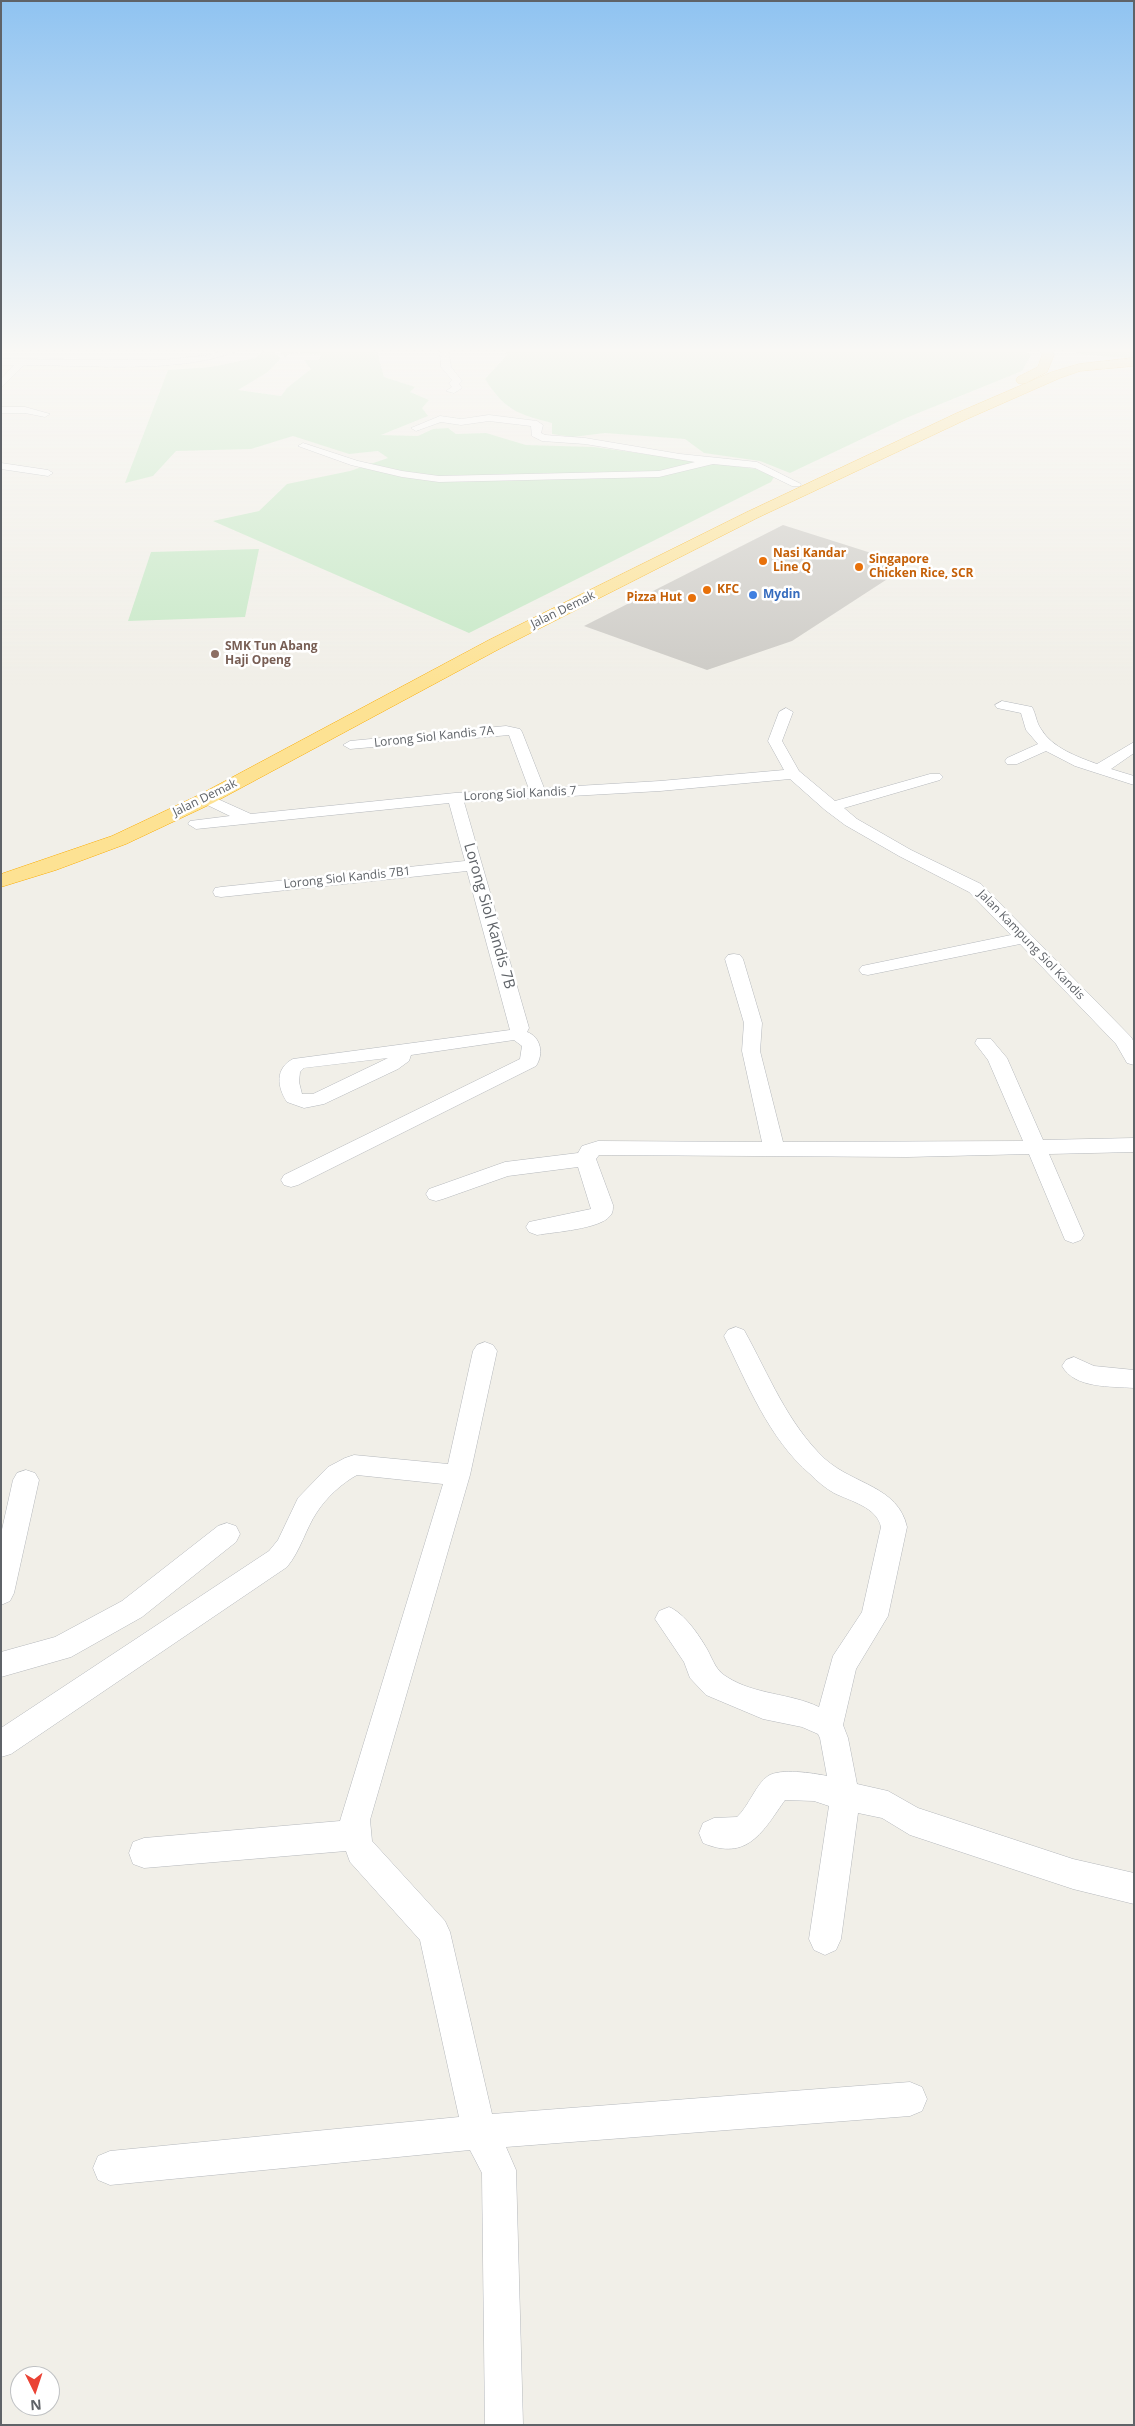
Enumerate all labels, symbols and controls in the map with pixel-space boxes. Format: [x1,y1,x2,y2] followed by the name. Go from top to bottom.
[773,547,846,575] place label: Nasi Kandar Line Q
[869,553,973,581] place label: Singapore Chicken Rice, SCR
[757,555,769,567] marker: Nasi Kandar Line Q
[853,561,865,573] marker: Singapore Chicken Rice, SCR
[717,583,739,597] place label: KFC
[701,584,713,596] marker: KFC
[529,588,597,632] street label: Jalan Demak
[763,588,800,602] place label: Mydin
[747,589,759,601] marker: Mydin
[626,591,682,605] place label: Pizza Hut
[686,592,698,604] marker: Pizza Hut
[225,640,318,668] place label: SMK Tun Abang Haji Openg
[209,648,221,660] marker: SMK Tun Abang Haji Openg
[373,724,495,750] street label: Lorong Siol Kandis 7A
[171,776,239,820] street label: Jalan Demak
[463,784,577,804] street label: Lorong Siol Kandis 7
[460,841,518,991] street label: Lorong Siol Kandis 7B
[283,864,411,892] street label: Lorong Siol Kandis 7B1
[975,887,1087,1003] street label: Jalan Kampung Siol Kandis
[10,2366,60,2416] north arrow
[30,2396,42,2415] text: N

